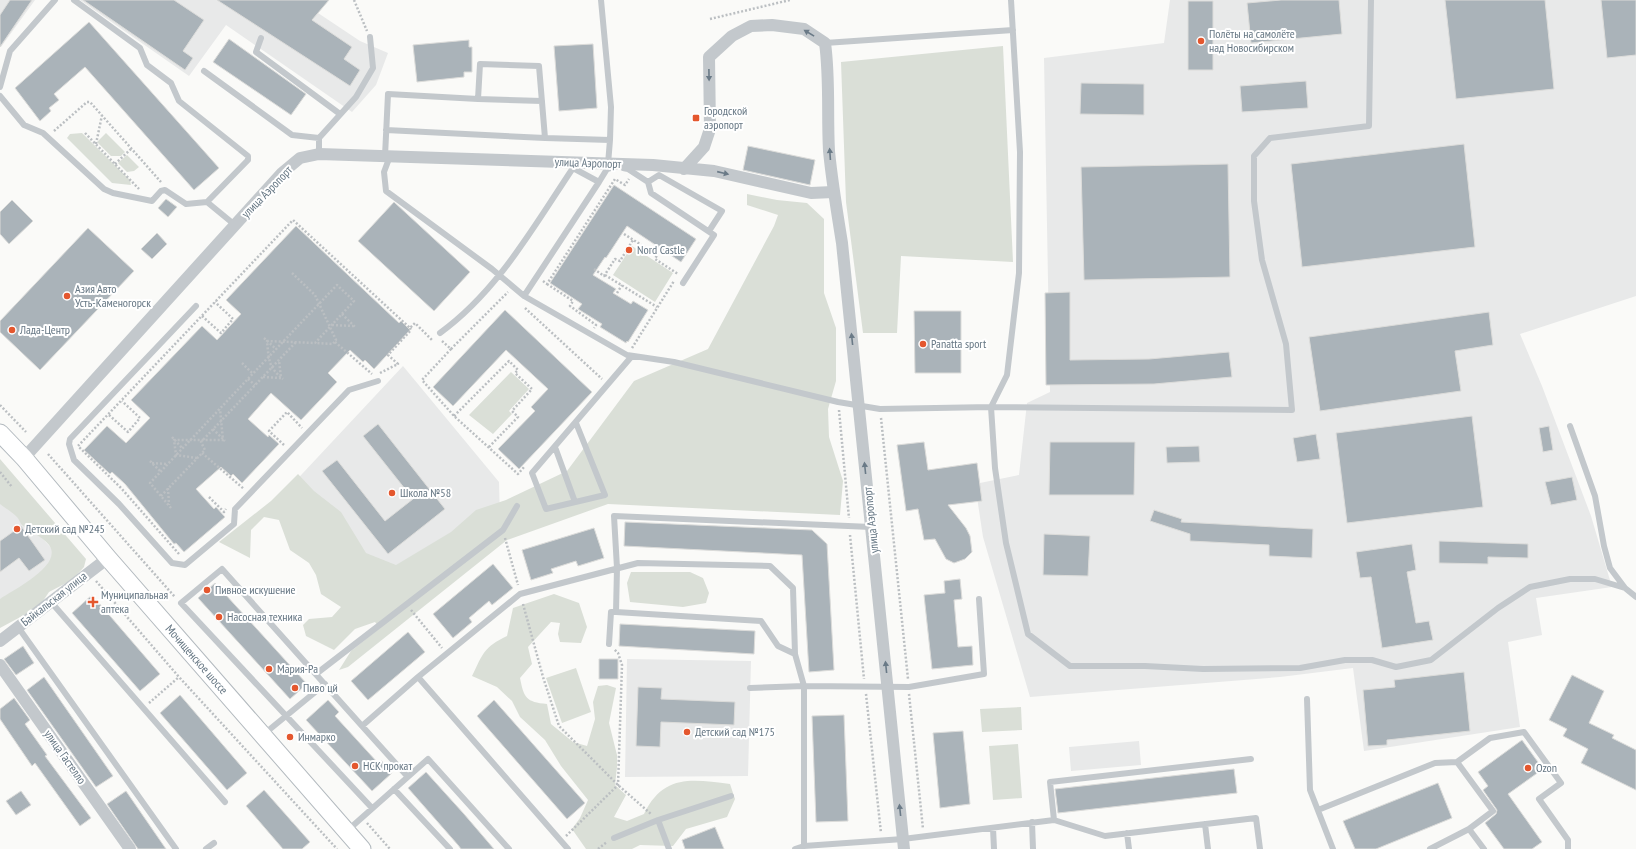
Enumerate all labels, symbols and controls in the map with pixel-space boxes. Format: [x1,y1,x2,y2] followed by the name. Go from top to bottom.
[1209,26,1295,55] place label: Полёты на самолёте над Новосибирском
[803,29,815,36] one-way arrow
[1196,36,1206,46] marker: Полёты на самолёте над Новосибирском
[706,69,712,82] one-way arrow
[704,103,747,132] place label: Городской аэропорт
[691,113,701,123] marker: Городской аэропорт
[826,148,833,160] one-way arrow
[554,154,622,171] street label: улица Аэропорт
[238,162,295,221] street label: улица Аэропорт
[717,170,729,176] one-way arrow
[637,242,685,257] place label: Nord Castle
[624,245,634,255] marker: Nord Castle
[75,281,151,310] place label: Азия Авто Усть-Каменогорск
[62,291,72,301] marker: Азия Авто Усть-Каменогорск
[19,322,70,337] place label: Лада-Центр
[7,325,17,335] marker: Лада-Центр
[849,333,855,345] one-way arrow
[931,336,987,351] place label: Panatta sport
[918,339,928,349] marker: Panatta sport
[862,462,869,474] one-way arrow
[400,485,451,500] place label: Школа №58
[860,486,881,554] street label: улица Аэропорт
[387,488,397,498] marker: Школа №58
[25,521,105,536] place label: Детский сад №245
[12,524,22,534] marker: Детский сад №245
[18,568,90,629] street label: Байкальская улица
[215,582,296,597] place label: Пивное искушение
[202,585,212,595] marker: Пивное искушение
[101,587,169,616] place label: Муниципальная аптека
[88,597,98,607] marker: Муниципальная аптека
[227,609,302,624] place label: Насосная техника
[214,612,224,622] marker: Насосная техника
[163,621,231,697] street label: Мочищенское шоссе
[277,661,318,676] place label: Мария-Ра
[882,661,889,673] one-way arrow
[264,664,274,674] marker: Мария-Ра
[303,680,338,695] place label: Пиво цй
[290,683,300,693] marker: Пиво цй
[695,724,775,739] place label: Детский сад №175
[41,727,90,787] street label: улица Гастелло
[682,727,692,737] marker: Детский сад №175
[298,729,336,744] place label: Инмарко
[285,732,295,742] marker: Инмарко
[363,758,412,773] place label: НСК прокат
[1536,760,1557,775] place label: Ozon
[350,761,360,771] marker: НСК прокат
[1523,763,1533,773] marker: Ozon
[897,804,903,816] one-way arrow

